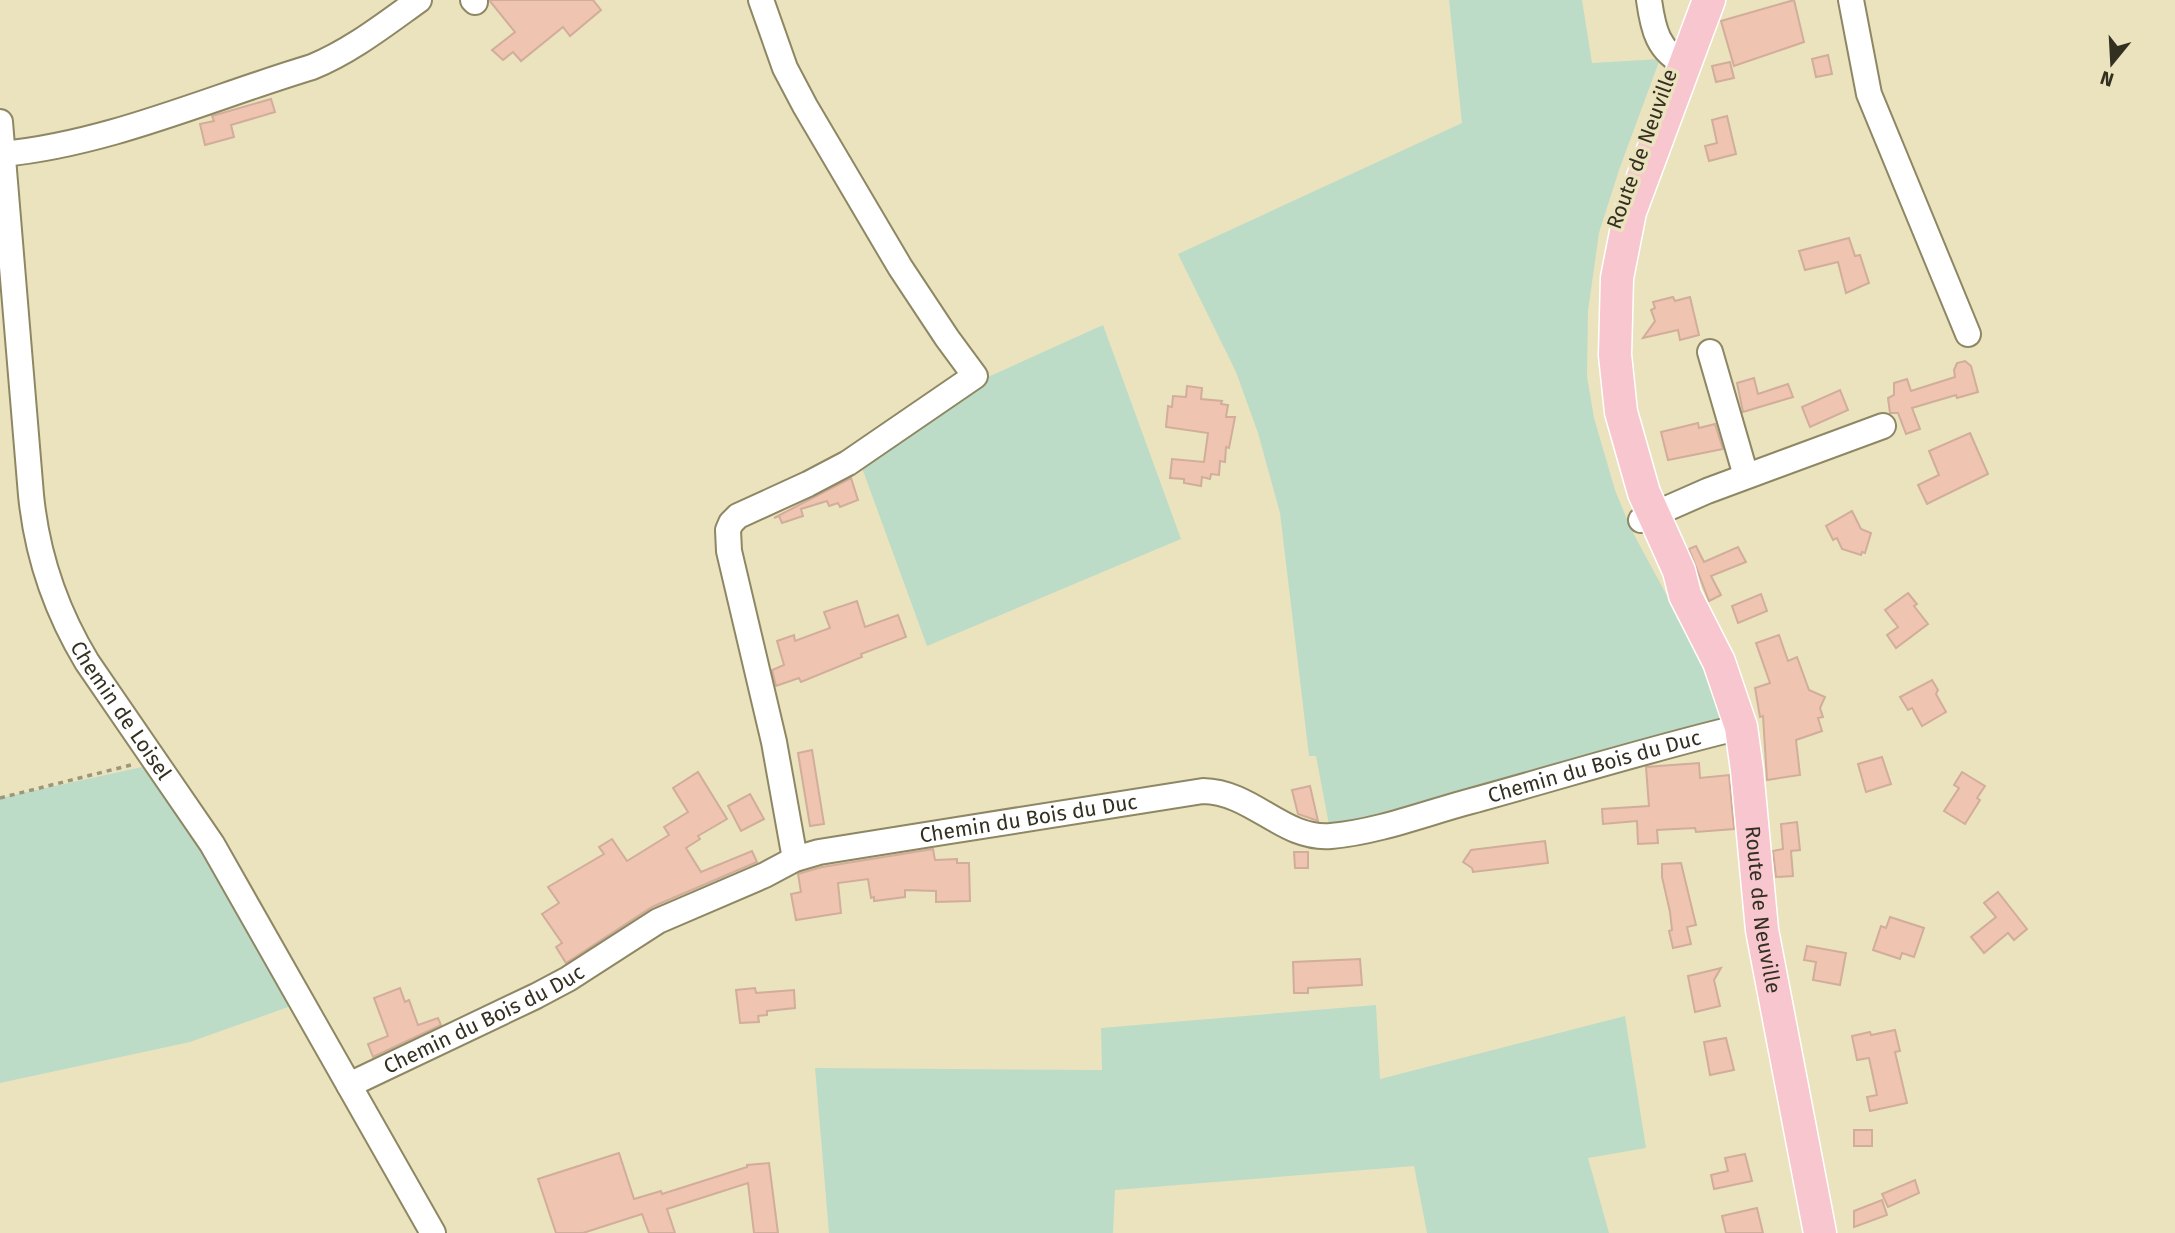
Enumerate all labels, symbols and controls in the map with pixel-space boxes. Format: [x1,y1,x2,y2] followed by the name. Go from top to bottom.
[2077,28,2147,98] north arrow
[1601,65,1683,233] street label: Route de Neuville
[2097,66,2116,92] text: N
[65,636,177,785] street label: Chemin de Loisel
[1485,724,1704,809] street label: Chemin du Bois du Duc
[918,789,1139,849] street label: Chemin du Bois du Duc
[1739,825,1787,996] street label: Route de Neuville
[379,959,589,1080] street label: Chemin du Bois du Duc

